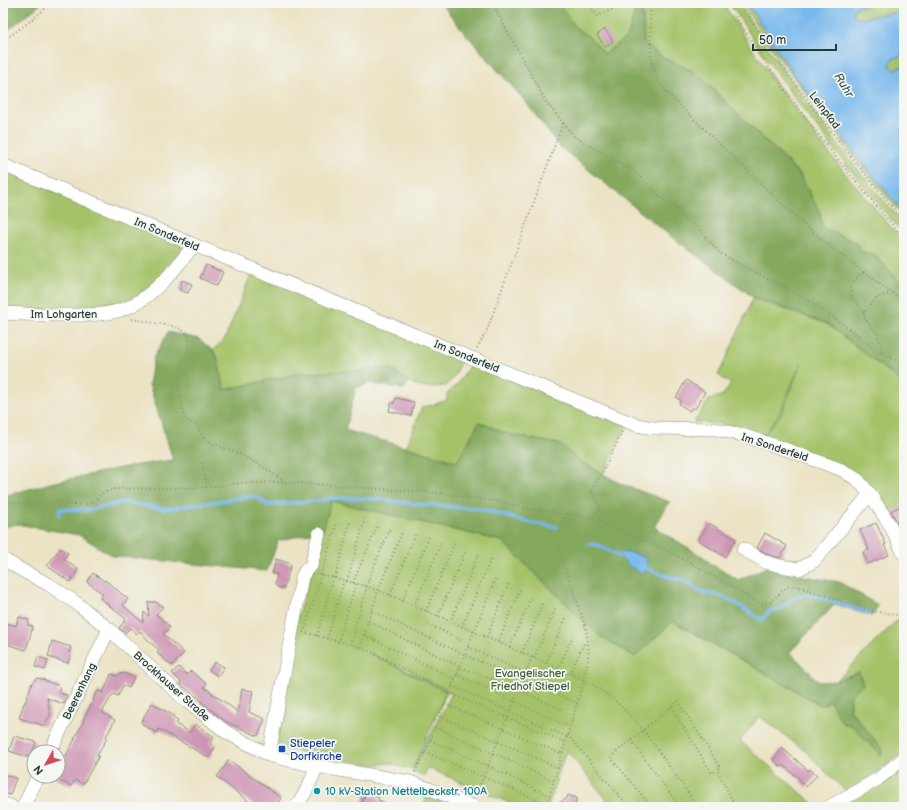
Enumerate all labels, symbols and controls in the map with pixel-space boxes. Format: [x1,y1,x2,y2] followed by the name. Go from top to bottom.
[753,26,836,52] scale bar
[759,33,786,48] text: 50 m
[830,70,858,102] water label: Ruhr
[806,89,843,131] street label: Leinpfad
[132,215,201,254] street label: Im Sonderfeld
[31,308,97,321] street label: Im Lohgarten
[432,337,501,375] street label: Im Sonderfeld
[740,431,810,464] street label: Im Sonderfeld
[131,649,213,724] street label: Brockhauser Straße
[60,661,99,722] street label: Beerenhang
[491,667,569,693] park label: Evangelischer Friedhof Stiepel
[290,737,342,763] place label: Stiepeler Dorfkirche
[26,744,66,784] north arrow
[277,744,287,754] marker: Stiepeler Dorfkirche
[31,763,46,777] text: N
[325,785,487,798] place label: 10 kV-Station Nettelbeckstr. 100A
[312,786,322,796] marker: 10 kV-Station Nettelbeckstr. 100A

